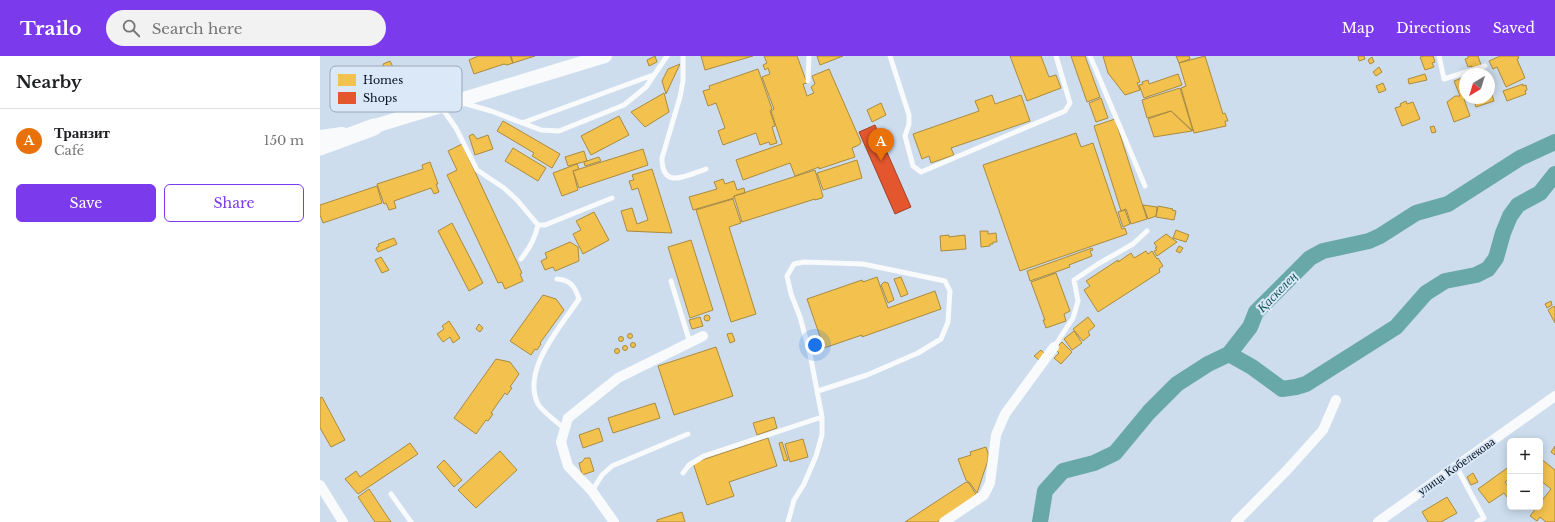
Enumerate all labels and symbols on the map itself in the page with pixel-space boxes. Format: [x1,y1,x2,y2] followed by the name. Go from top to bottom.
[330,66,462,112] legend
[1459,68,1495,104] north arrow
[363,73,403,87] text: Homes
[363,91,397,105] text: Shops
[868,128,894,161] pin: A
[1253,268,1301,317] water label: Қаскелең
[805,335,825,355] your location
[1414,433,1498,498] street label: улица Кобелекова

